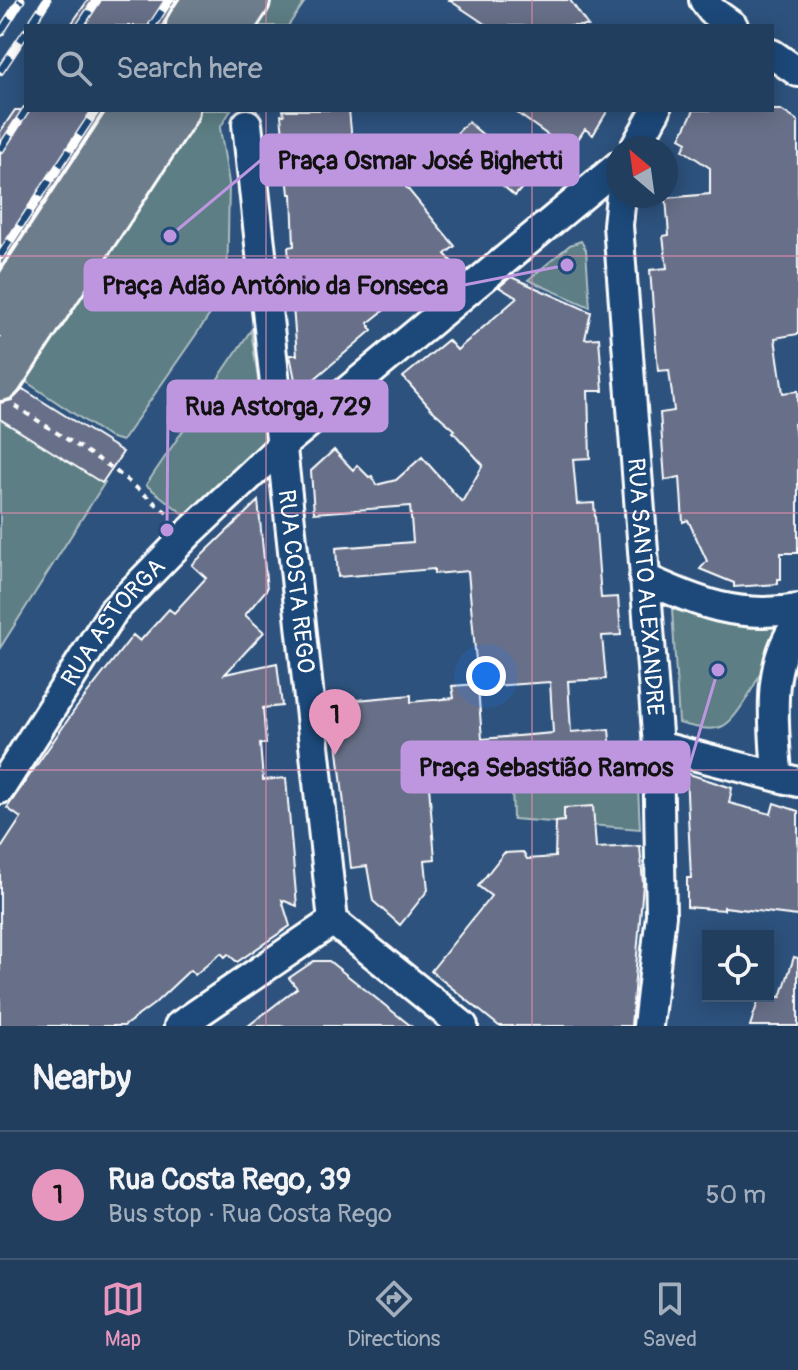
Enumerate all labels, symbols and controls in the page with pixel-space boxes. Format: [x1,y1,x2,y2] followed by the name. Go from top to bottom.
[24,24,774,112] search box
[52,46,96,90] icon: search
[116,50,263,87] text: Search here
[261,135,578,185] callout: Praça Osmar José Bighetti
[606,136,678,208] north arrow
[277,145,563,177] text: Praça Osmar José Bighetti
[85,260,464,310] callout: Praça Adão Antônio da Fonseca
[102,270,448,302] text: Praça Adão Antônio da Fonseca
[168,381,387,431] callout: Rua Astorga, 729
[185,391,371,423] text: Rua Astorga, 729
[621,457,670,717] street label: RUA SANTO ALEXANDRE
[272,488,321,675] street label: RUA COSTA REGO
[55,552,171,691] street label: RUA ASTORGA
[466,656,506,696] your location
[309,689,361,755] pin: 1
[402,742,689,792] callout: Praça Sebastião Ramos
[419,752,674,784] text: Praça Sebastião Ramos
[702,930,774,1002] map controls
[702,930,774,1002] button: locate
[32,1057,131,1100] text: Nearby
[108,1161,351,1198] text: Rua Costa Rego, 39
[53,1179,63,1211] text: 1
[705,1179,766,1211] text: 50 m
[108,1198,392,1230] text: Bus stop · Rua Costa Rego
[101,1277,145,1353] tab: Map
[347,1277,440,1353] tab: Directions
[642,1277,697,1353] tab: Saved

